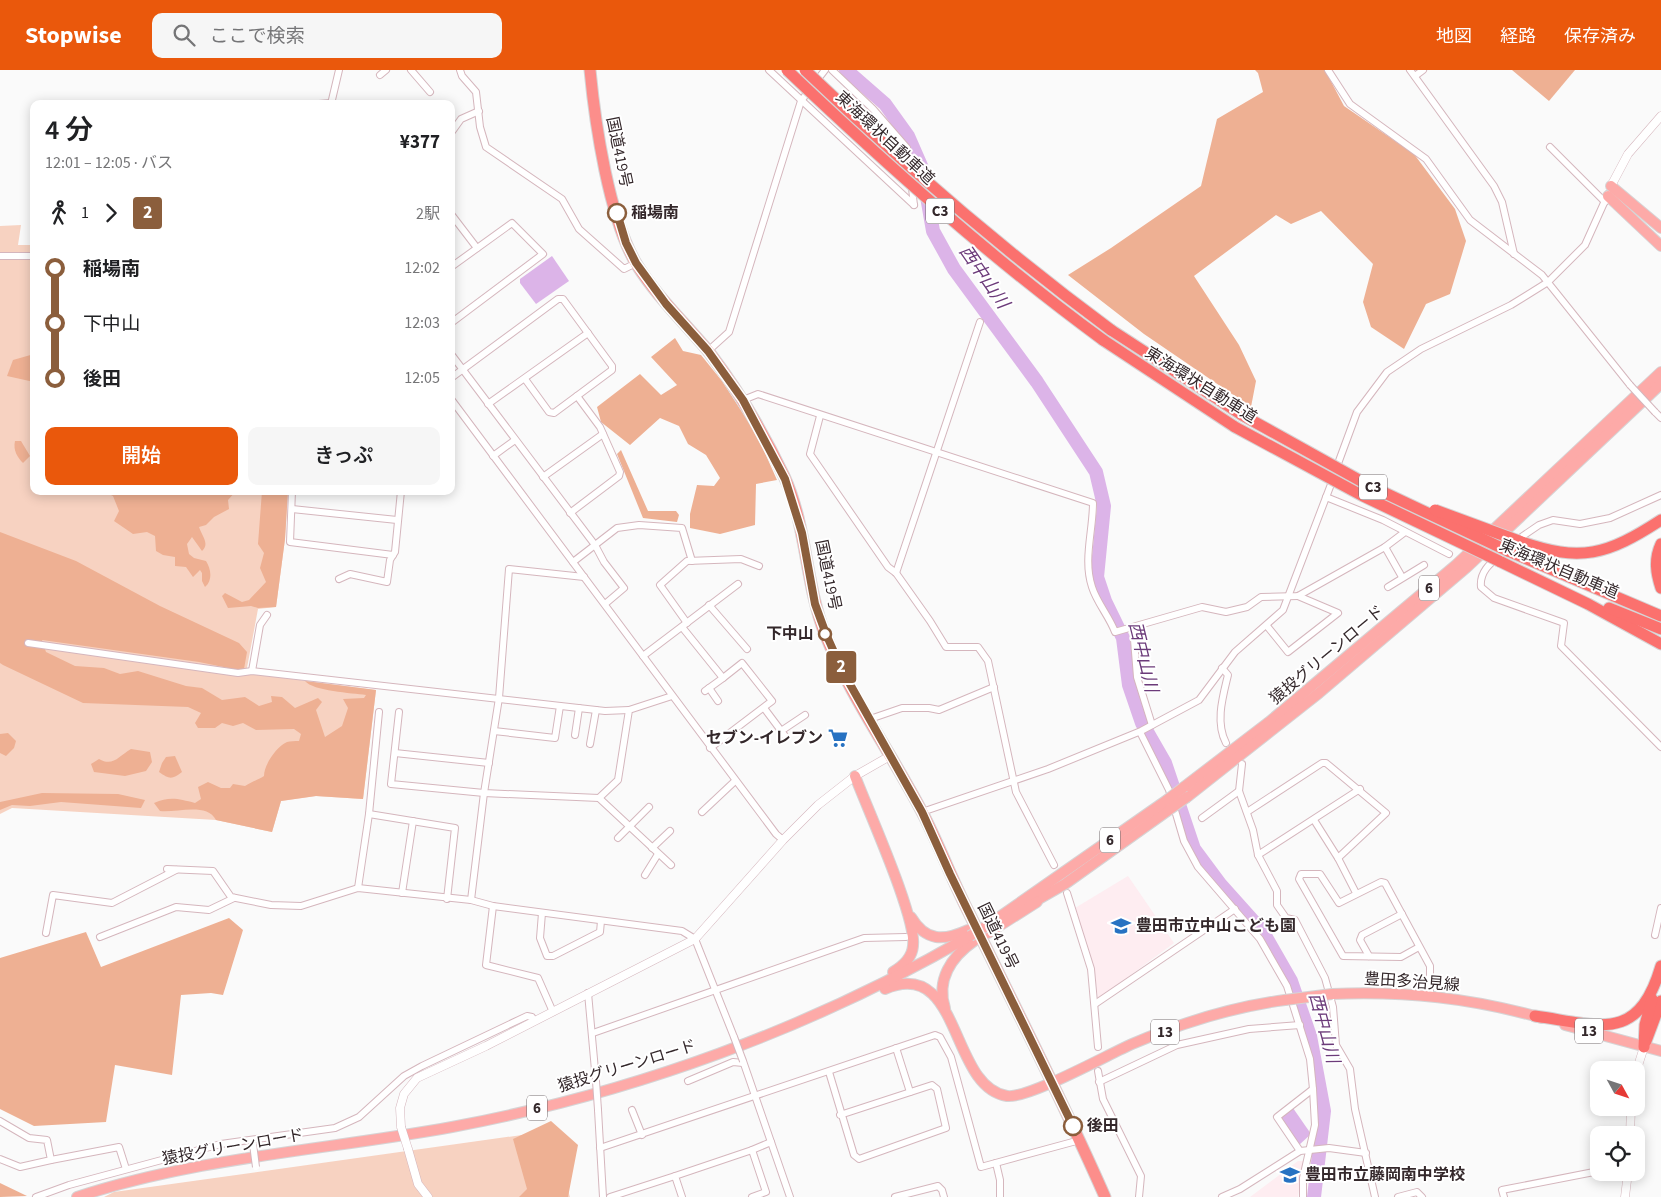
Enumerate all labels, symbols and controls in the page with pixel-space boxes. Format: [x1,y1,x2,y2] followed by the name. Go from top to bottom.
[152,13,502,58] search box
[25,18,122,53] text: Stopwise
[170,21,198,49] icon: search
[210,23,305,50] text: ここで検索
[1436,24,1472,49] text: 地図
[1500,24,1536,49] text: 経路
[1564,24,1636,49] text: 保存済み
[831,86,939,190] street label: 東海環状自動車道
[45,110,93,150] text: 4 分
[601,115,637,189] street label: 国道419号
[400,129,440,156] text: ¥377
[45,152,173,174] text: 12:01 – 12:05 · バス
[926,198,954,224] road number: C3
[45,199,73,227] icon: walk
[97,199,125,227] icon: forward
[143,200,152,225] text: 2
[81,202,89,224] text: 1
[631,202,679,224] place label: 稲場南
[416,203,440,225] text: 2駅
[607,203,627,223] marker: 稲場南
[953,240,1016,315] water label: 西中山川
[83,256,140,283] text: 稲場南
[404,257,440,279] text: 12:02
[83,311,140,338] text: 下中山
[404,312,440,334] text: 12:03
[1141,342,1261,428] street label: 東海環状自動車道
[83,366,121,393] text: 後田
[404,367,440,389] text: 12:05
[45,427,238,485] button: 開始
[248,427,440,485] button: きっぷ
[1359,474,1387,500] road number: C3
[1496,534,1622,604] street label: 東海環状自動車道
[810,538,846,612] street label: 国道419号
[1419,576,1439,600] road number: 6
[1265,601,1389,709] street label: 猿投グリーンロード
[1122,619,1164,697] water label: 西中山川
[766,623,814,645] place label: 下中山
[818,627,832,641] marker: 下中山
[825,651,857,683] line badge: 2
[836,654,846,679] text: 2
[706,727,823,749] place label: セブン-イレブン
[827,727,849,749] supermarket icon: セブン-イレブン
[1100,828,1120,852] road number: 6
[972,899,1024,973] street label: 国道419号
[1110,915,1132,937] school or university icon: 豊田市立中山こども園
[1136,915,1296,937] place label: 豊田市立中山こども園
[1363,968,1461,996] street label: 豊田多治見線
[1303,990,1346,1068] water label: 西中山川
[1575,1018,1603,1044] road number: 13
[1151,1020,1179,1044] road number: 13
[555,1035,699,1097] street label: 猿投グリーンロード
[1590,1061,1645,1116] north arrow
[1590,1061,1645,1181] map controls
[527,1096,547,1120] road number: 6
[1087,1115,1119,1137] place label: 後田
[1063,1116,1083,1136] marker: 後田
[161,1124,305,1170] street label: 猿投グリーンロード
[1590,1126,1645,1181] button: locate
[1279,1164,1301,1186] school or university icon: 豊田市立藤岡南中学校
[1305,1164,1465,1186] place label: 豊田市立藤岡南中学校

